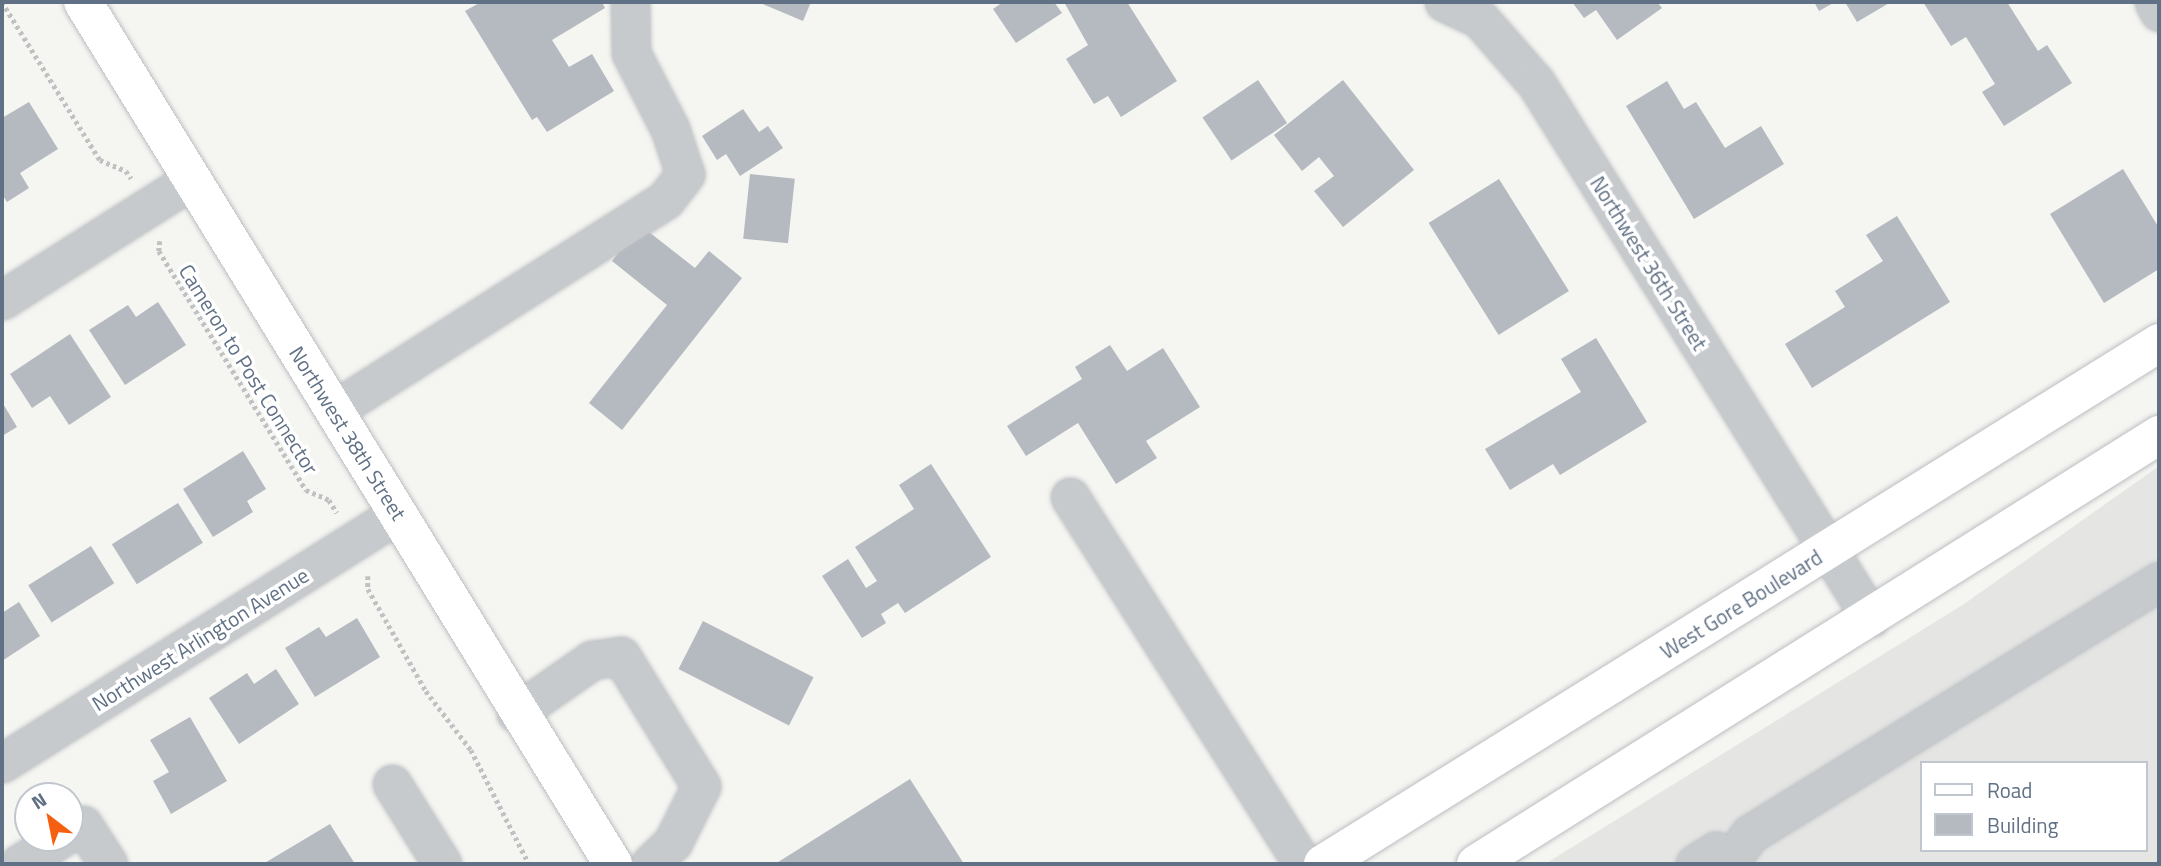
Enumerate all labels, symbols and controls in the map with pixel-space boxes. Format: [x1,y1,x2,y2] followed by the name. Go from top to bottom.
[1585,171,1713,355] street label: Northwest 36th Street
[174,259,324,479] street label: Cameron to Post Connector
[284,341,412,525] street label: Northwest 38th Street
[1656,544,1826,664] street label: West Gore Boulevard
[87,562,313,716] street label: Northwest Arlington Avenue
[1920,761,2147,852] legend
[1987,774,2032,806] text: Road
[14,782,84,852] north arrow
[25,785,52,816] text: N
[1987,809,2058,841] text: Building

